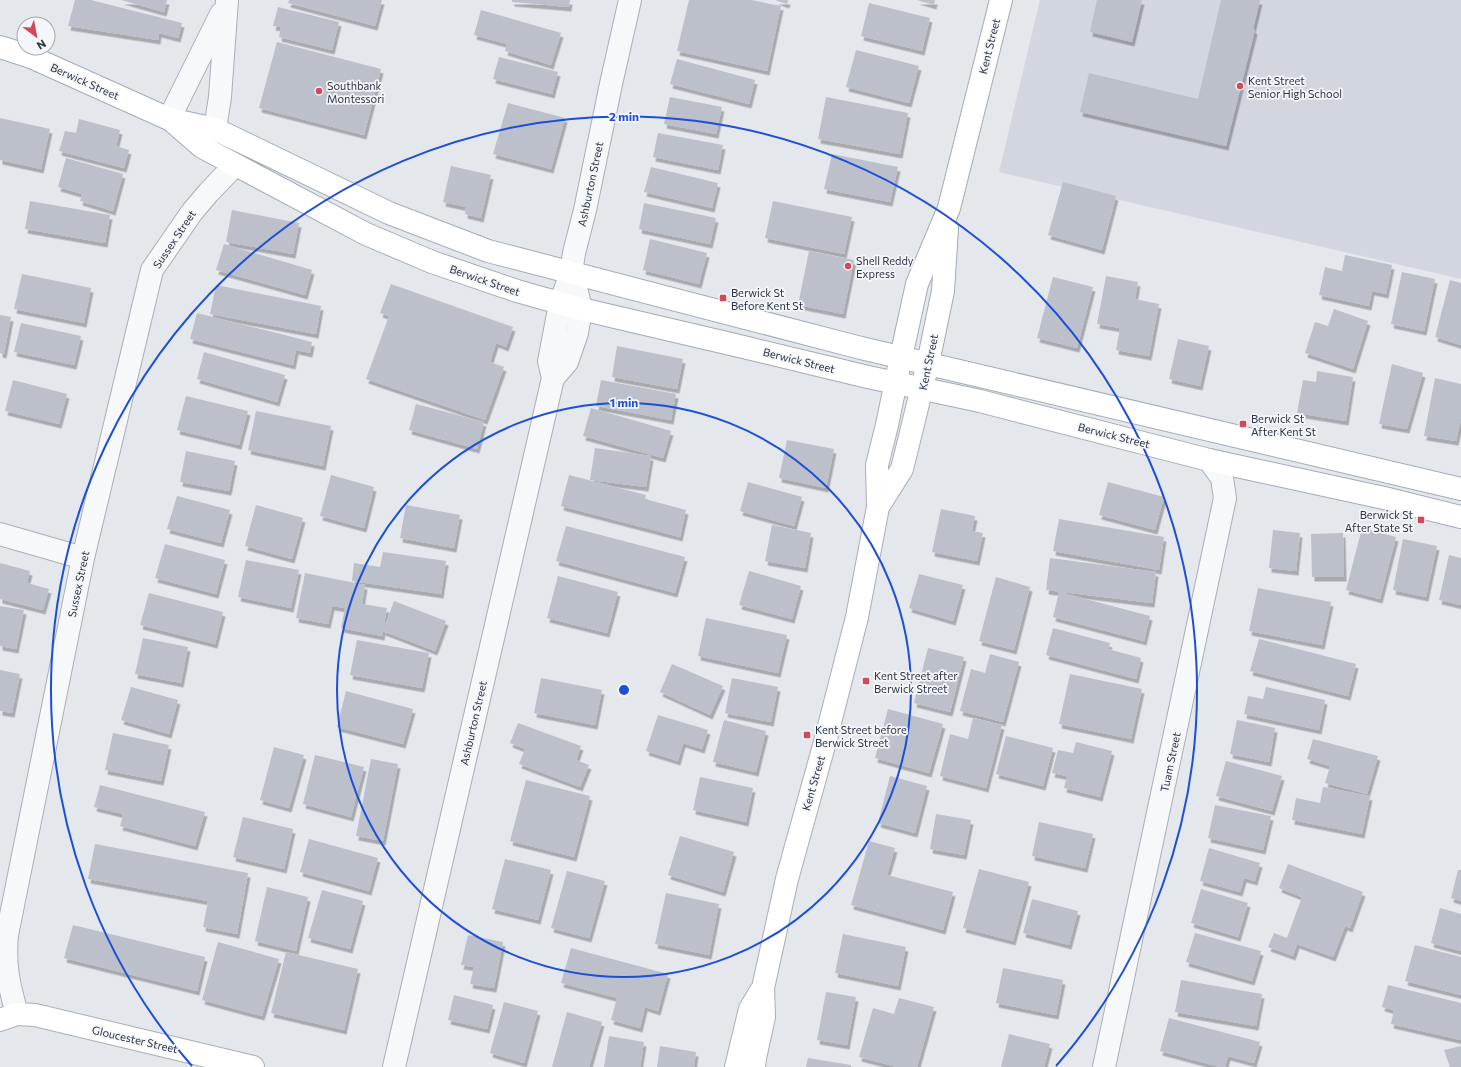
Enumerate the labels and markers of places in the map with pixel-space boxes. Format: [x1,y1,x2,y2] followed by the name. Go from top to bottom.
[1248,74,1342,100] place label: Kent Street Senior High School
[327,79,385,105] place label: Southbank Montessori
[1235,81,1245,91] marker: Kent Street Senior High School
[314,86,324,96] marker: Southbank Montessori
[856,254,914,280] place label: Shell Reddy Express
[843,261,853,271] marker: Shell Reddy Express
[731,286,804,312] place label: Berwick St Before Kent St
[718,293,728,303] marker: Berwick St Before Kent St
[1251,412,1317,438] place label: Berwick St After Kent St
[1238,419,1248,429] marker: Berwick St After Kent St
[1345,508,1413,534] place label: Berwick St After State St
[1416,515,1426,525] marker: Berwick St After State St
[874,669,958,695] place label: Kent Street after Berwick Street
[861,676,871,686] marker: Kent Street after Berwick Street
[617,683,631,697] centre of rings
[815,723,907,749] place label: Kent Street before Berwick Street
[802,730,812,740] marker: Kent Street before Berwick Street

